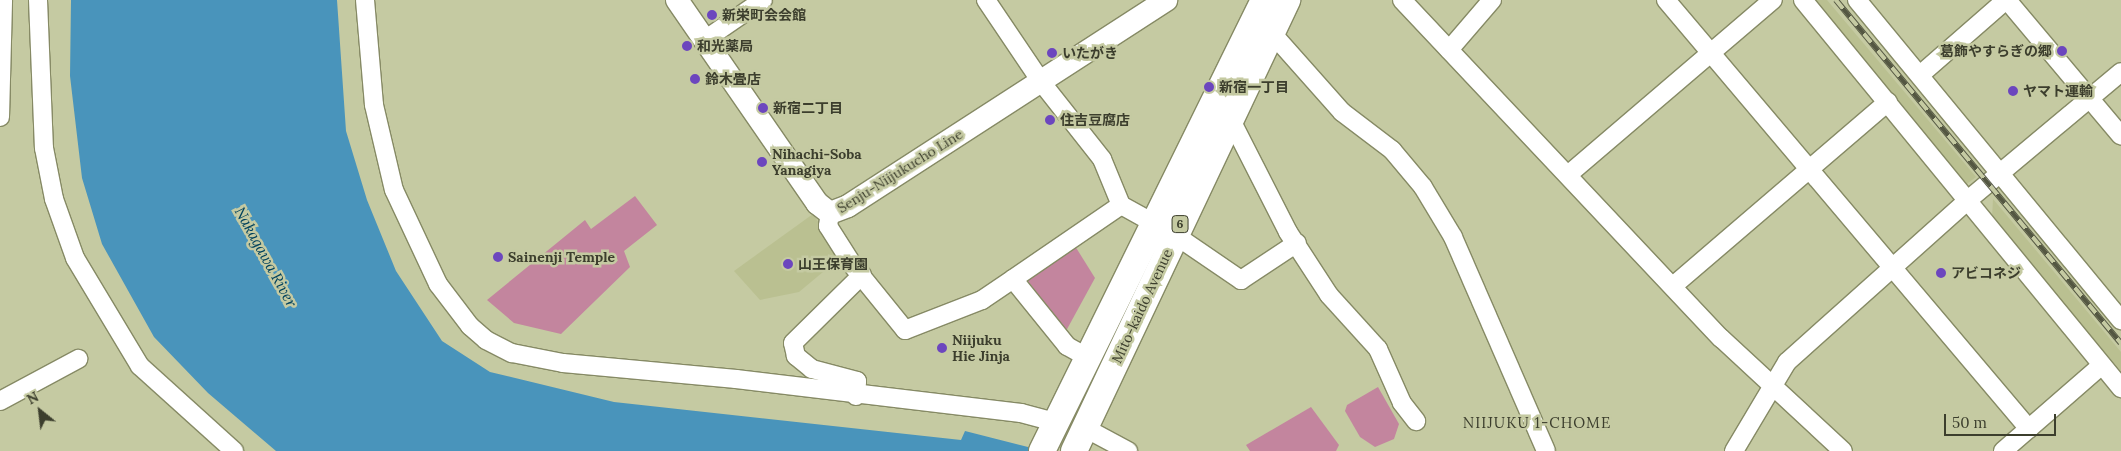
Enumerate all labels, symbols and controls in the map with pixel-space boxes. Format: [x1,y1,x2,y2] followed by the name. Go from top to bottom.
[722,7,806,23] place label: 新栄町会会館
[706,9,718,21] marker: 新栄町会会館
[697,38,753,54] place label: 和光薬局
[681,40,693,52] marker: 和光薬局
[1940,43,2052,59] place label: 葛飾やすらぎの郷
[1062,45,1118,61] place label: いたがき
[2056,45,2068,57] marker: 葛飾やすらぎの郷
[1046,47,1058,59] marker: いたがき
[705,71,761,87] place label: 鈴木畳店
[689,73,701,85] marker: 鈴木畳店
[1219,79,1289,95] place label: 新宿一丁目
[1203,81,1215,93] marker: 新宿一丁目
[2023,83,2093,99] place label: ヤマト運輸
[2007,85,2019,97] marker: ヤマト運輸
[773,100,843,116] place label: 新宿二丁目
[757,102,769,114] marker: 新宿二丁目
[1060,112,1130,128] place label: 住吉豆腐店
[1044,114,1056,126] marker: 住吉豆腐店
[834,126,966,216] street label: Senju-Niijukucho Line
[772,146,862,178] place label: Nihachi-Soba Yanagiya
[756,156,768,168] marker: Nihachi-Soba Yanagiya
[231,204,301,310] water label: Nakagawa River
[1171,214,1189,233] road number: 6
[1108,246,1176,366] street label: Mito-kaido Avenue
[508,249,615,265] place label: Sainenji Temple
[492,251,504,263] marker: Sainenji Temple
[798,256,868,272] place label: 山王保育園
[782,258,794,270] marker: 山王保育園
[1951,265,2021,281] place label: アビコネジ
[1935,267,1947,279] marker: アビコネジ
[952,332,1010,364] place label: Niijuku Hie Jinja
[936,342,948,354] marker: Niijuku Hie Jinja
[15,386,65,436] north arrow
[24,387,42,408] text: N
[1946,404,2058,436] scale bar
[1952,413,1987,432] text: 50 m
[1461,414,1613,432] district label: NIIJUKU 1-CHOME

